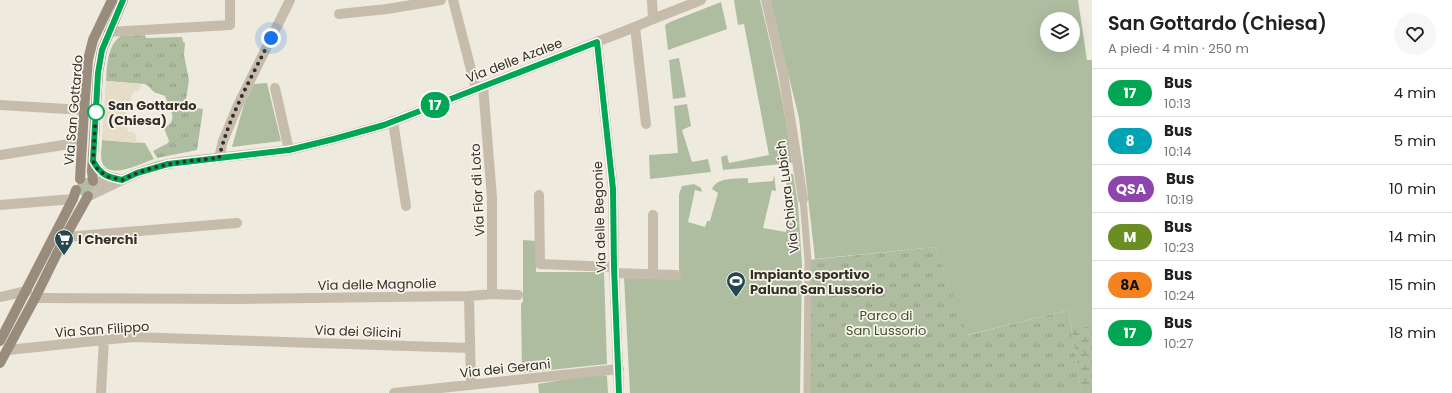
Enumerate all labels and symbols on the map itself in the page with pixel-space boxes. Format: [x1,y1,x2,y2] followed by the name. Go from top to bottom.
[261,28,281,48] your location
[463,33,565,88] street label: Via delle Azalee
[59,54,88,166] street label: Via San Gottardo
[417,92,453,118] line badge: 17
[108,96,197,130] place label: San Gottardo (Chiesa)
[87,103,105,121] marker: San Gottardo (Chiesa)
[771,139,804,255] street label: Via Chiara Lubich
[466,143,489,237] street label: Via Fior di Loto
[588,161,611,273] street label: Via delle Begonie
[53,228,75,256] supermarket icon: I Cherchi
[78,230,137,249] place label: I Cherchi
[750,265,884,299] place label: Impianto sportivo Paluna San Lussorio
[725,270,747,298] sports icon: Impianto sportivo Paluna San Lussorio
[317,274,437,295] street label: Via delle Magnolie
[846,306,926,340] park label: Parco di San Lussorio
[54,317,150,342] street label: Via San Filippo
[314,320,402,343] street label: Via dei Glicini
[459,354,551,383] street label: Via dei Gerani

